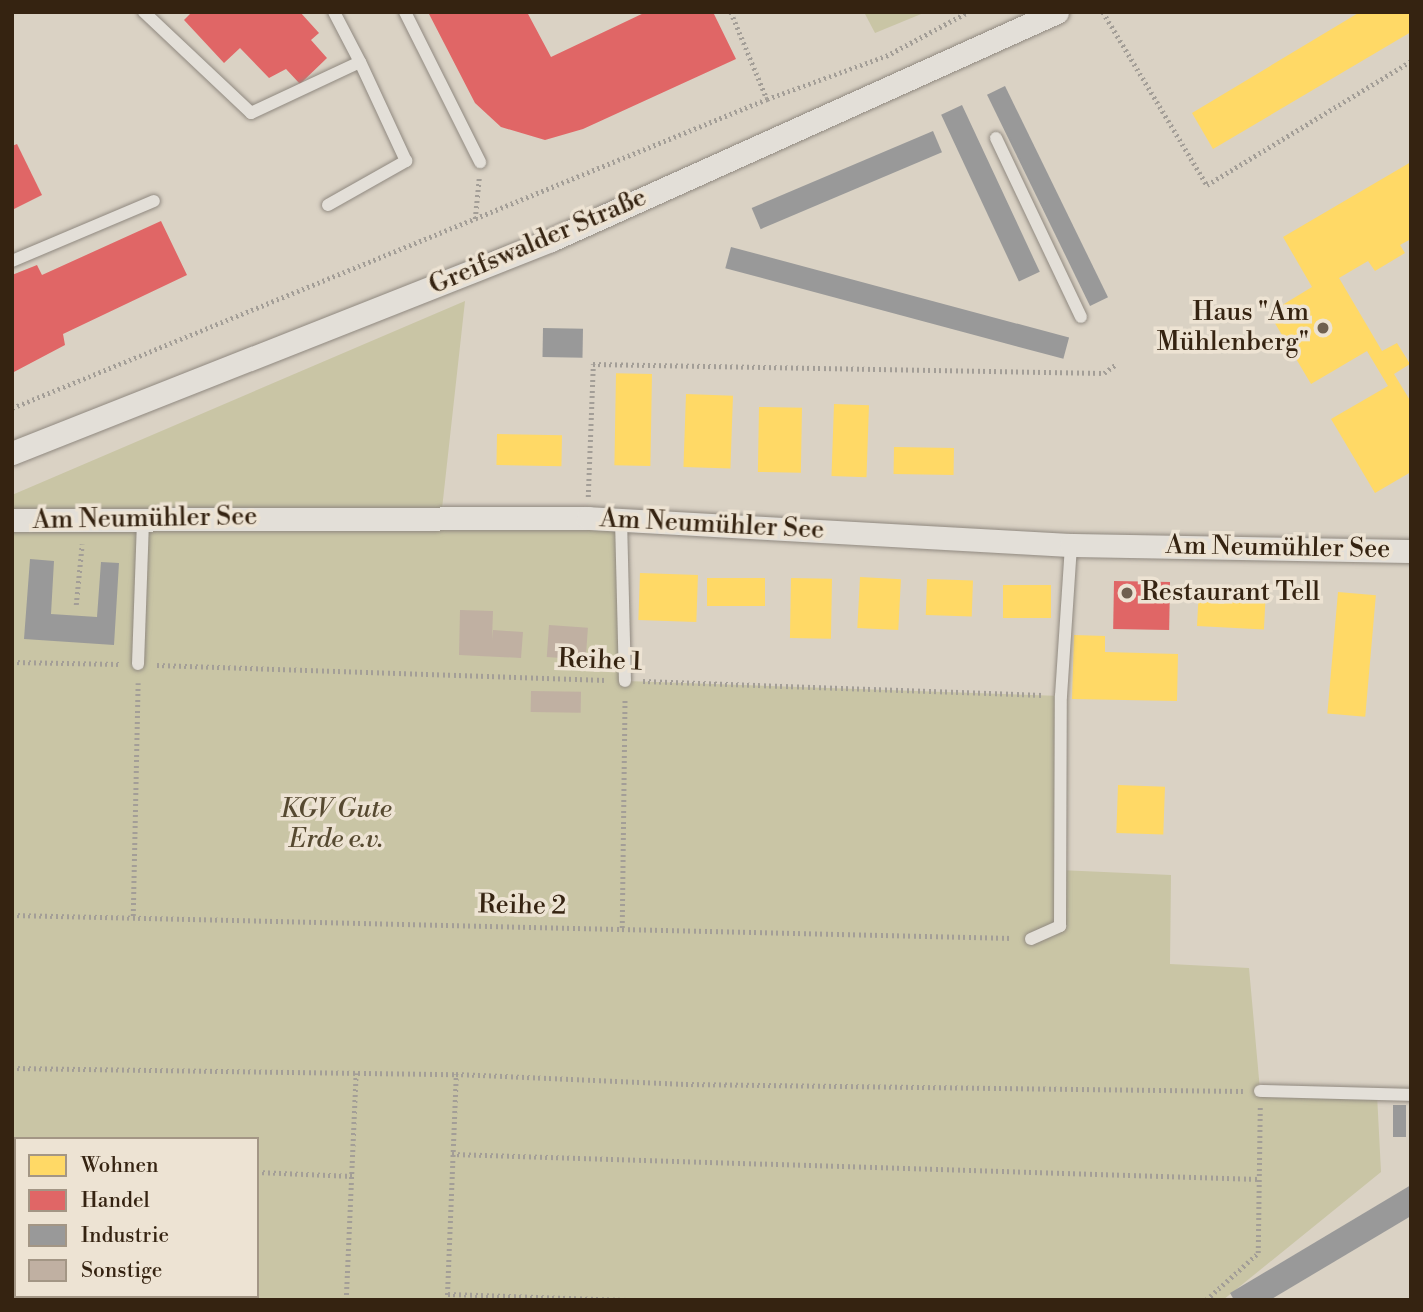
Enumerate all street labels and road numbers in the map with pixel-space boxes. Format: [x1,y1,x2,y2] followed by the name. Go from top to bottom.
[425,182,651,302] street label: Greifswalder Straße
[32,501,258,537] street label: Am Neumühler See
[599,504,825,546] street label: Am Neumühler See
[1165,530,1391,566] street label: Am Neumühler See
[557,644,643,678] street label: Reihe 1
[478,890,566,922] street label: Reihe 2

